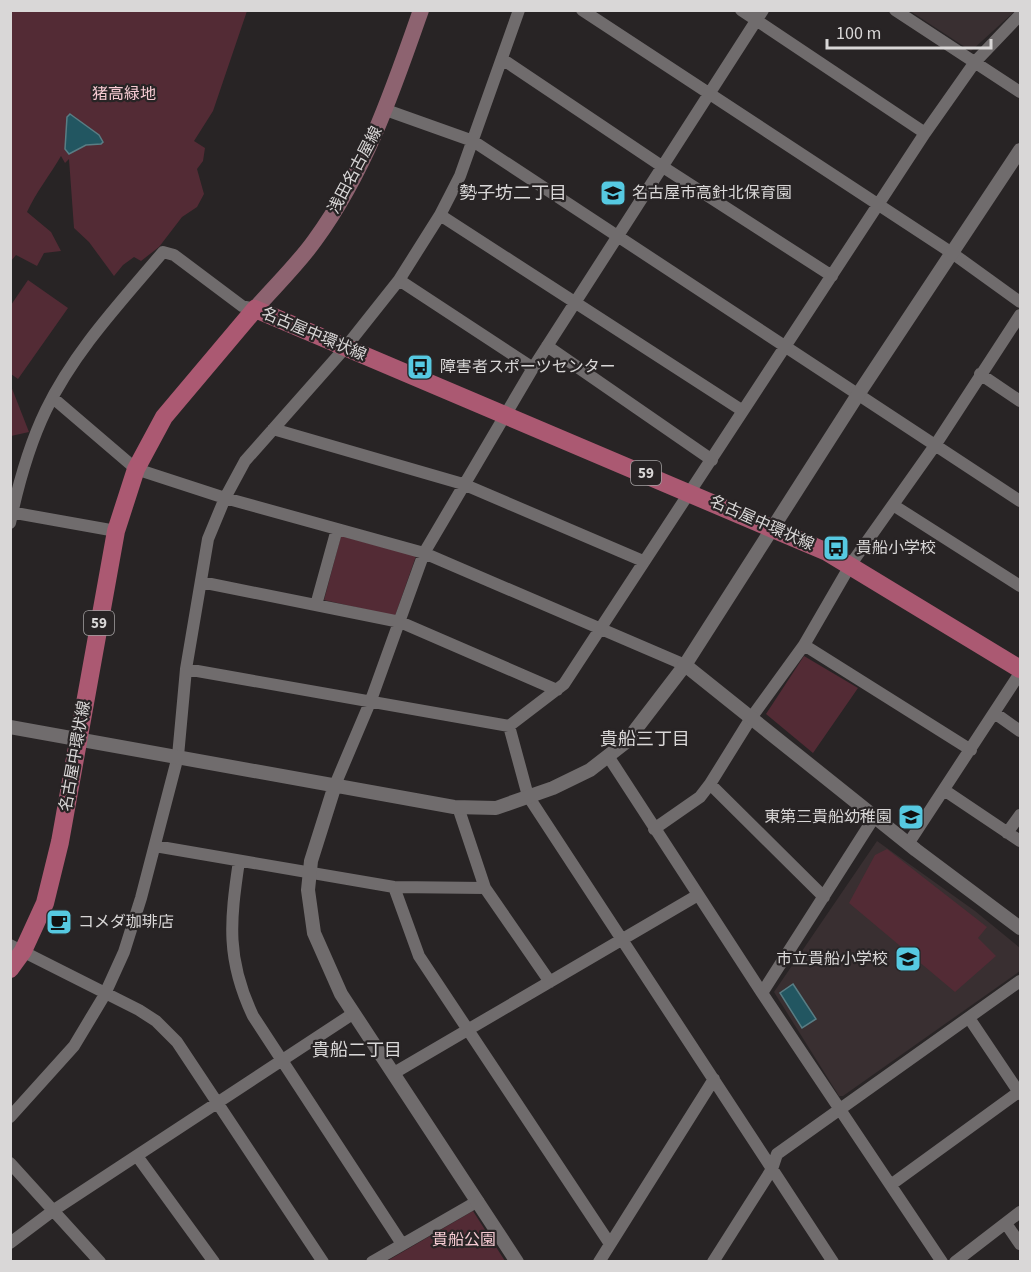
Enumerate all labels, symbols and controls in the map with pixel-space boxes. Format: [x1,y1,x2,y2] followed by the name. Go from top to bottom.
[827,12,990,50] scale bar
[836,21,881,46] text: 100 m
[92,83,156,105] park label: 猪高緑地
[323,122,387,218] street label: 浅田名古屋線
[598,178,628,208] school or university icon: 名古屋市高針北保育園
[459,181,567,206] district label: 勢子坊二丁目
[632,182,792,204] place label: 名古屋市高針北保育園
[258,302,370,366] street label: 名古屋中環状線
[405,352,435,382] bus stop icon: 障害者スポーツセンター
[440,356,616,378] place label: 障害者スポーツセンター
[631,461,661,485] road number: 59
[706,490,818,556] street label: 名古屋中環状線
[821,533,851,563] bus stop icon: 貴船小学校
[856,537,936,559] place label: 貴船小学校
[84,611,114,635] road number: 59
[54,699,96,813] street label: 名古屋中環状線
[600,727,690,752] district label: 貴船三丁目
[896,802,926,832] school or university icon: 東第三貴船幼稚園
[764,806,892,828] place label: 東第三貴船幼稚園
[44,907,74,937] cafe icon: コメダ珈琲店
[78,911,174,933] place label: コメダ珈琲店
[893,944,923,974] school or university icon: 市立貴船小学校
[776,948,888,970] place label: 市立貴船小学校
[312,1038,402,1063] district label: 貴船二丁目
[432,1229,496,1251] park label: 貴船公園

